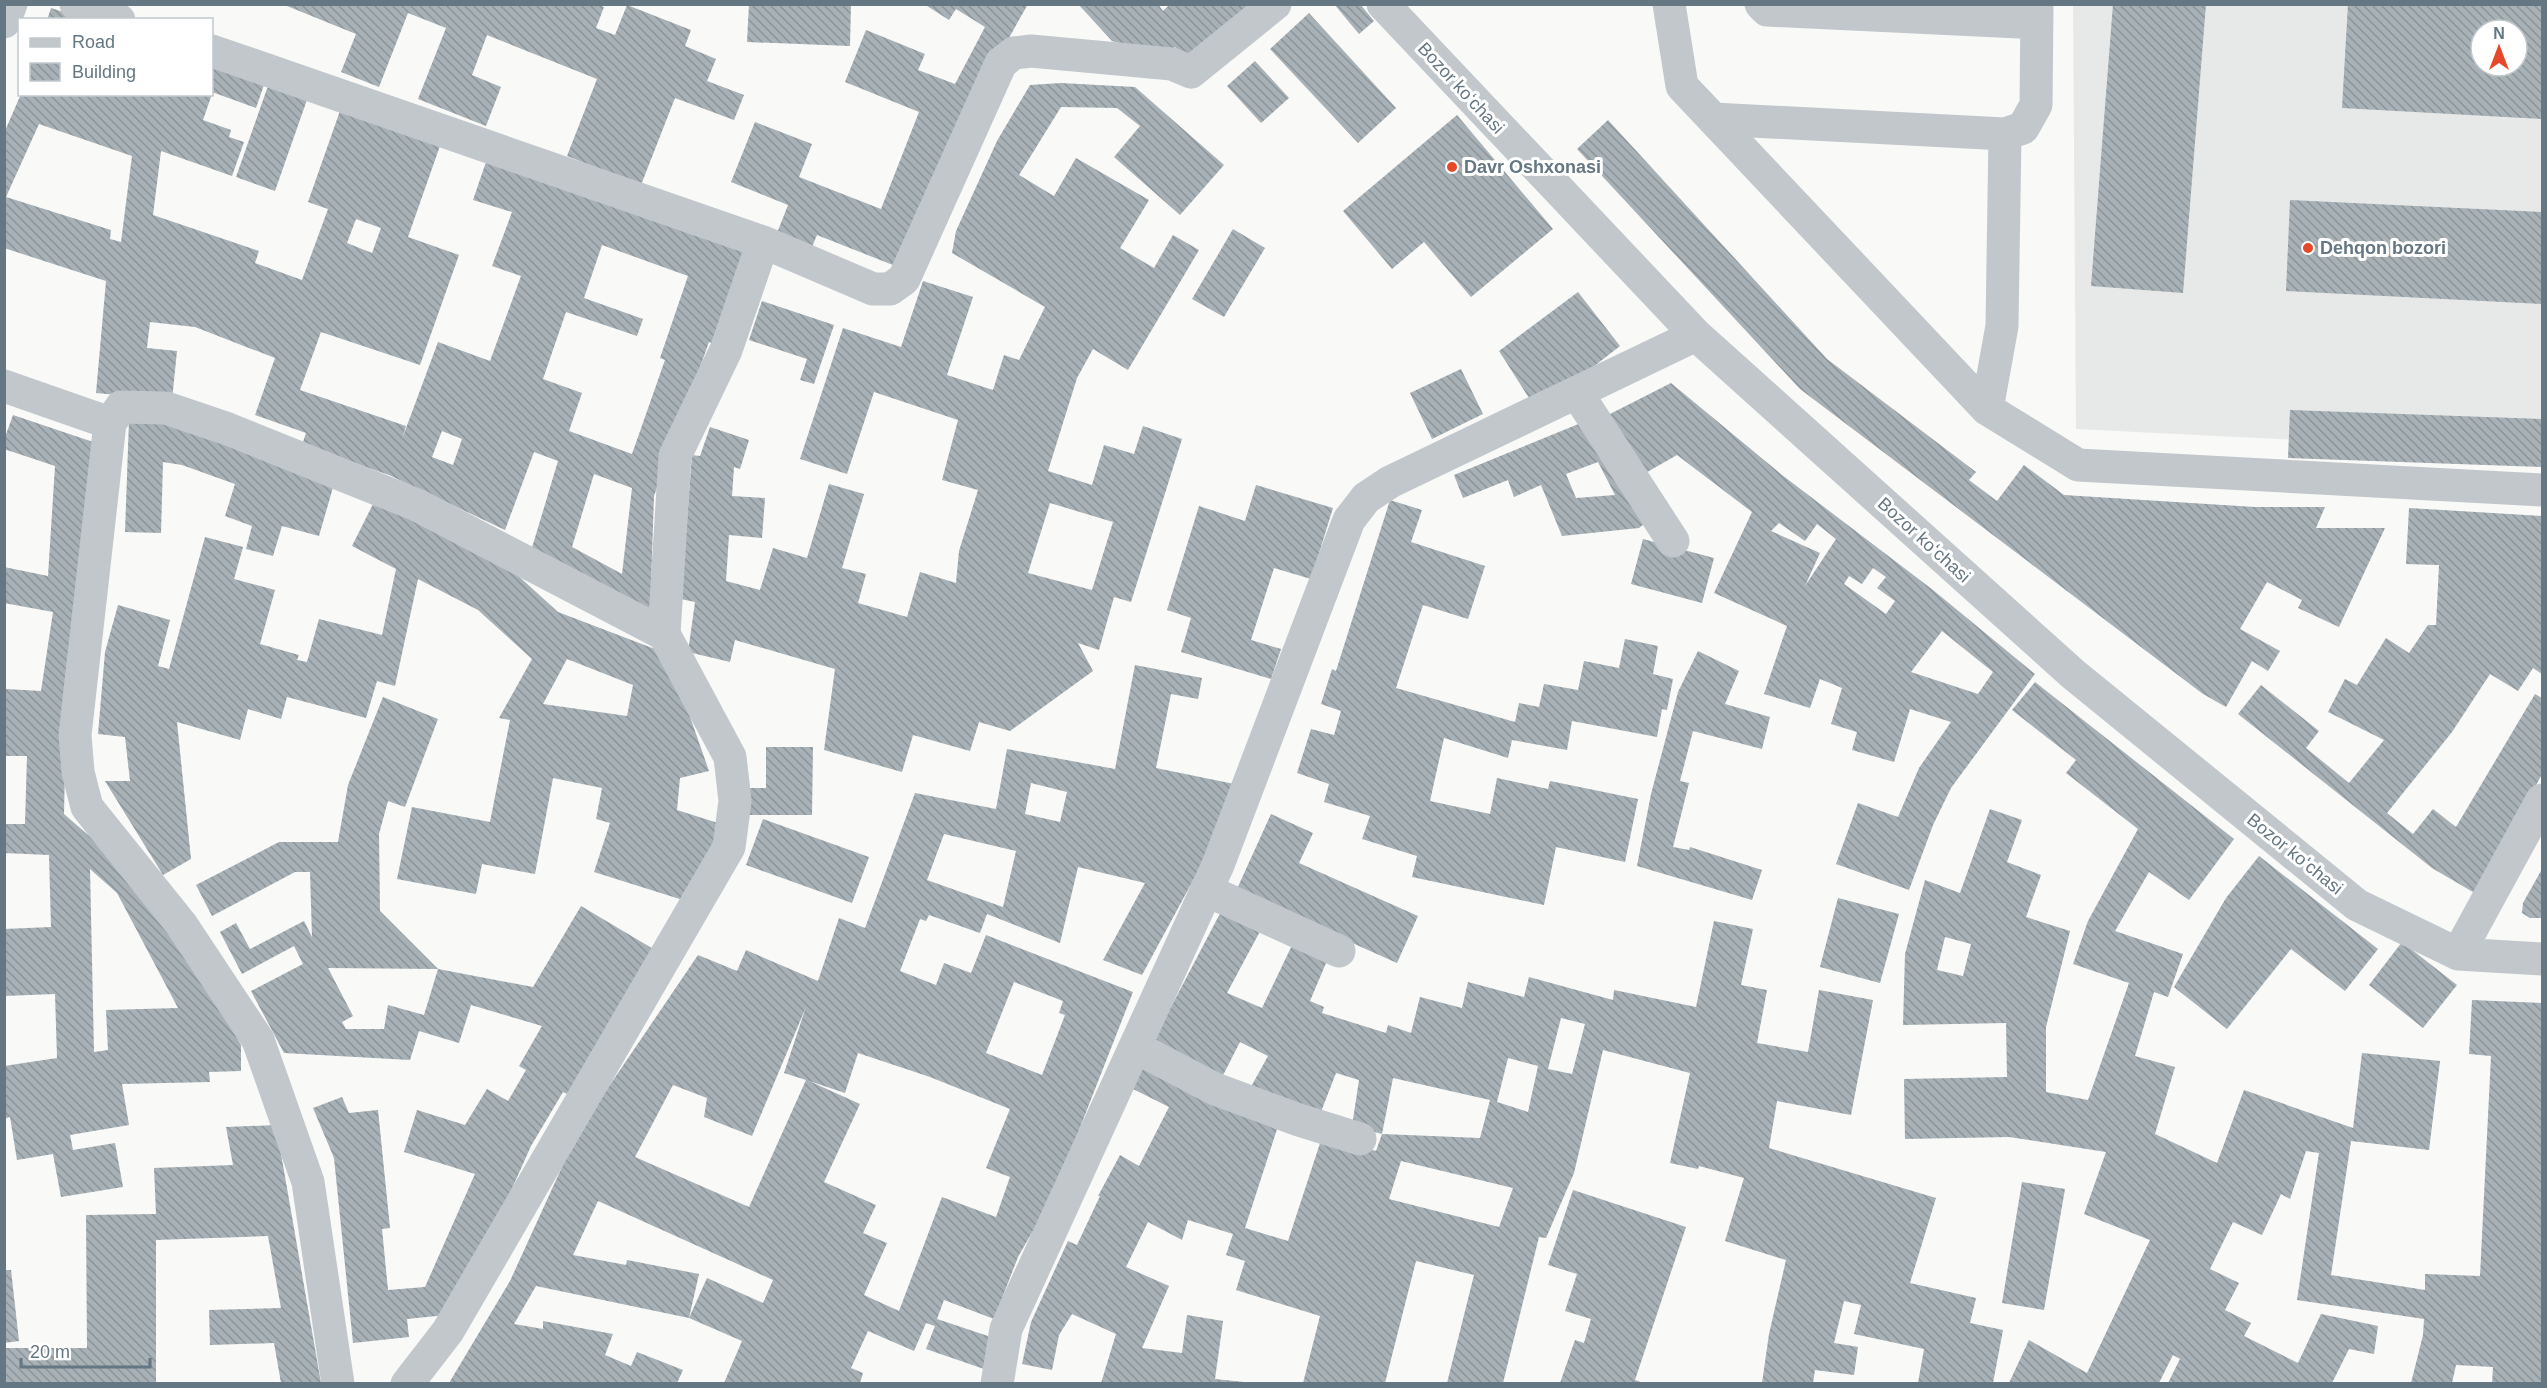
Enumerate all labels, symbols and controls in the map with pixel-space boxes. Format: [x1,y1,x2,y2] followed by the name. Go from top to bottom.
[18,18,213,96] legend
[2469,18,2529,78] north arrow
[2493,25,2505,42] text: N
[72,32,115,52] text: Road
[1414,38,1508,138] street label: Bozor koʻchasi
[72,62,136,82] text: Building
[1464,157,1601,177] place label: Davr Oshxonasi
[1445,160,1459,174] marker: Davr Oshxonasi
[2320,238,2446,258] place label: Dehqon bozori
[2301,241,2315,255] marker: Dehqon bozori
[1874,493,1974,587] street label: Bozor koʻchasi
[2243,809,2347,899] street label: Bozor koʻchasi
[21,1331,150,1369] scale bar
[30,1342,70,1362] text: 20 m

